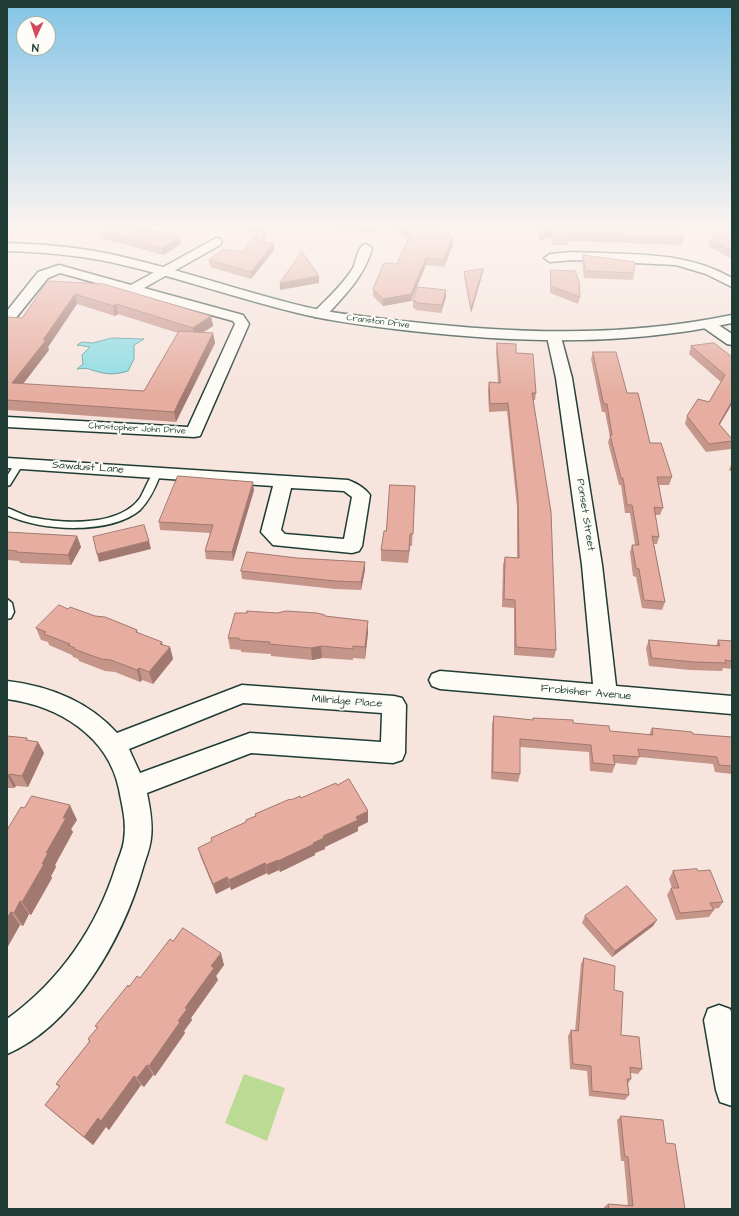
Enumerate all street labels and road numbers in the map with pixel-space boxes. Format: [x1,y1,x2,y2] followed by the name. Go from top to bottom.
[346,313,410,331] street label: Cranston Drive
[88,421,186,437] street label: Christopher John Drive
[52,459,124,477] street label: Sawdust Lane
[573,478,597,552] street label: Ponset Street
[540,682,632,704] street label: Frobisher Avenue
[311,693,383,711] street label: Millridge Place

